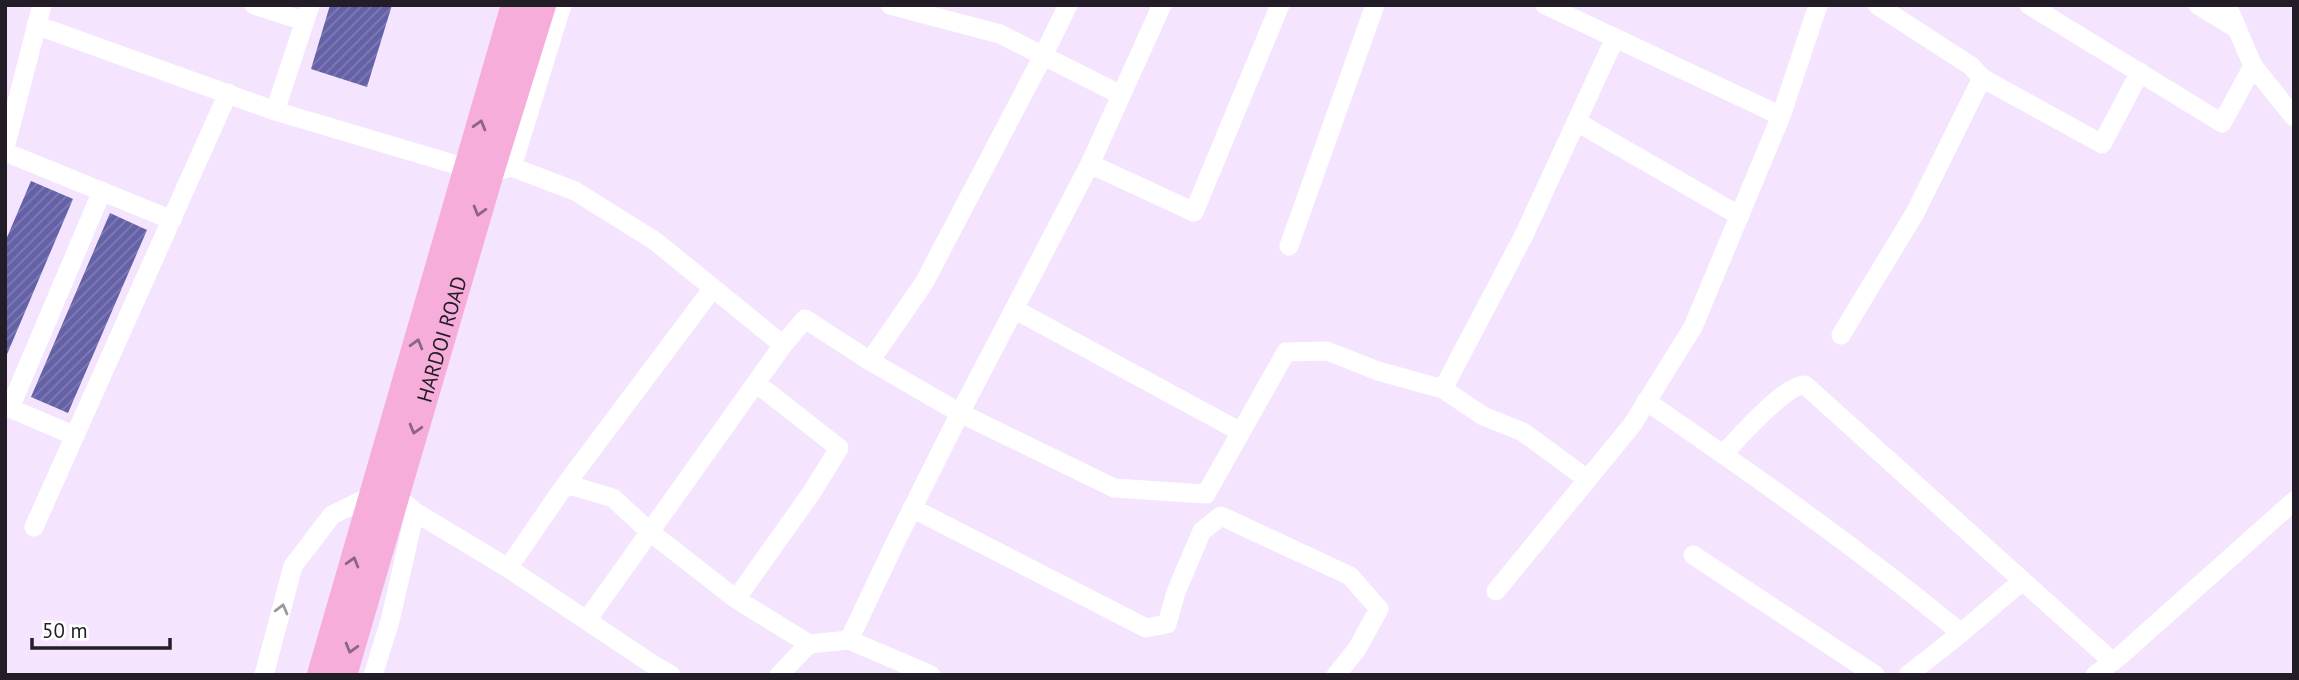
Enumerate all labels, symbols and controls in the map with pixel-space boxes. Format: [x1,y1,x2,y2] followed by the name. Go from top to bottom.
[471,119,486,131] one-way arrow
[473,205,487,217] one-way arrow
[410,273,472,405] street label: HARDOI ROAD
[408,338,423,350] one-way arrow
[409,423,424,435] one-way arrow
[345,556,360,568] one-way arrow
[274,603,288,615] one-way arrow
[32,606,170,650] scale bar
[42,617,88,644] text: 50 m
[345,642,360,654] one-way arrow

